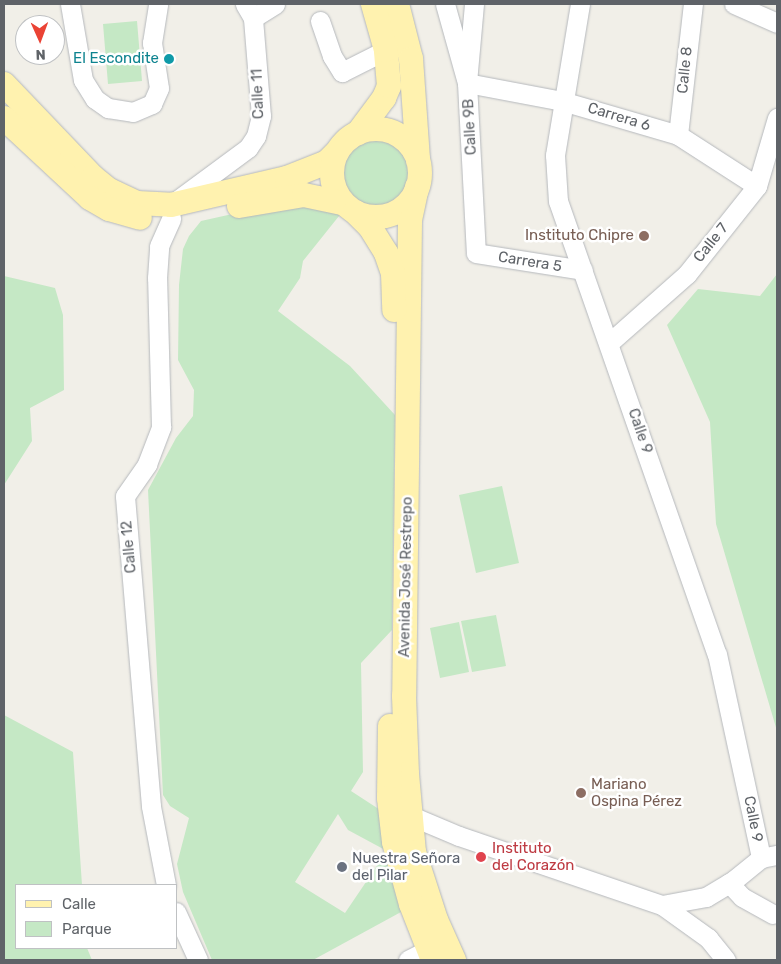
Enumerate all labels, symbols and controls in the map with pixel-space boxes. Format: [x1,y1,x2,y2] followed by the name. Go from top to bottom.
[15,15,65,65] north arrow
[35,46,46,63] text: N
[674,46,696,94] street label: Calle 8
[73,50,159,68] place label: El Escondite
[163,53,175,65] marker: El Escondite
[248,68,268,120] street label: Calle 11
[460,98,480,156] street label: Calle 9B
[586,99,652,135] street label: Carrera 6
[690,220,732,266] street label: Calle 7
[525,227,634,245] place label: Instituto Chipre
[638,230,650,242] marker: Instituto Chipre
[497,248,563,276] street label: Carrera 5
[624,406,656,456] street label: Calle 9
[396,497,416,657] street label: Avenida José Restrepo
[118,520,140,574] street label: Calle 12
[591,775,682,810] place label: Mariano Ospina Pérez
[575,787,587,799] marker: Mariano Ospina Pérez
[740,794,766,844] street label: Calle 9
[492,839,574,874] place label: Instituto del Corazón
[352,849,460,884] place label: Nuestra Señora del Pilar
[474,850,488,864] marker: Instituto del Corazón
[336,861,348,873] marker: Nuestra Señora del Pilar
[15,884,178,949] legend
[62,895,96,913] text: Calle
[62,920,112,938] text: Parque

